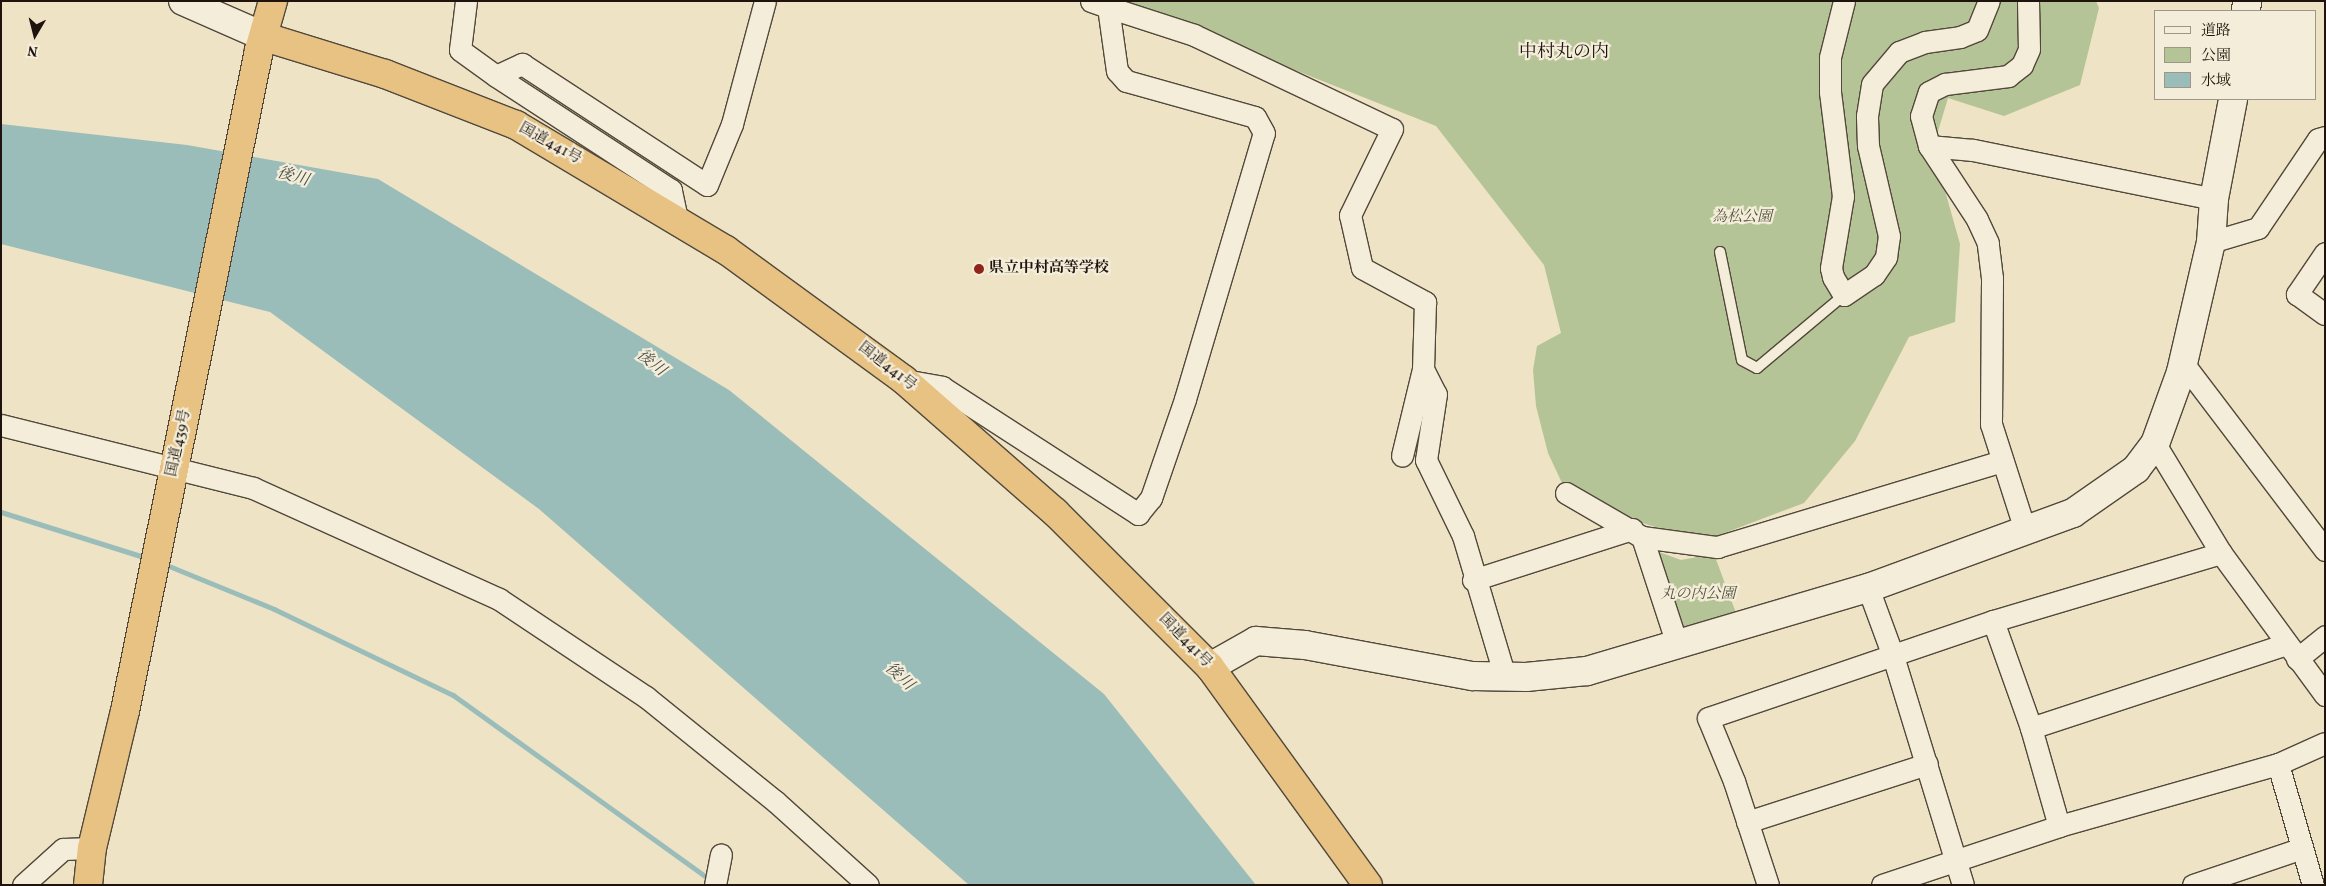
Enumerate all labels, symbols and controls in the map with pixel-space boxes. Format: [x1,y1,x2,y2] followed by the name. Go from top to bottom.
[10,10,60,60] north arrow
[2154,10,2316,100] legend
[2201,21,2231,42] text: 道路
[26,40,39,60] text: N
[1519,42,1609,64] district label: 中村丸の内
[2201,46,2231,67] text: 公園
[2201,71,2231,92] text: 水域
[516,119,584,169] street label: 国道441号
[275,163,311,191] water label: 後川
[1712,209,1772,227] park label: 為松公園
[989,260,1109,278] place label: 県立中村高等学校
[973,263,985,275] marker: 県立中村高等学校
[854,339,920,395] street label: 国道441号
[633,345,669,381] water label: 後川
[163,408,195,478] street label: 国道439号
[1661,586,1735,604] park label: 丸の内公園
[1155,610,1215,672] street label: 国道441号
[881,659,917,695] water label: 後川

